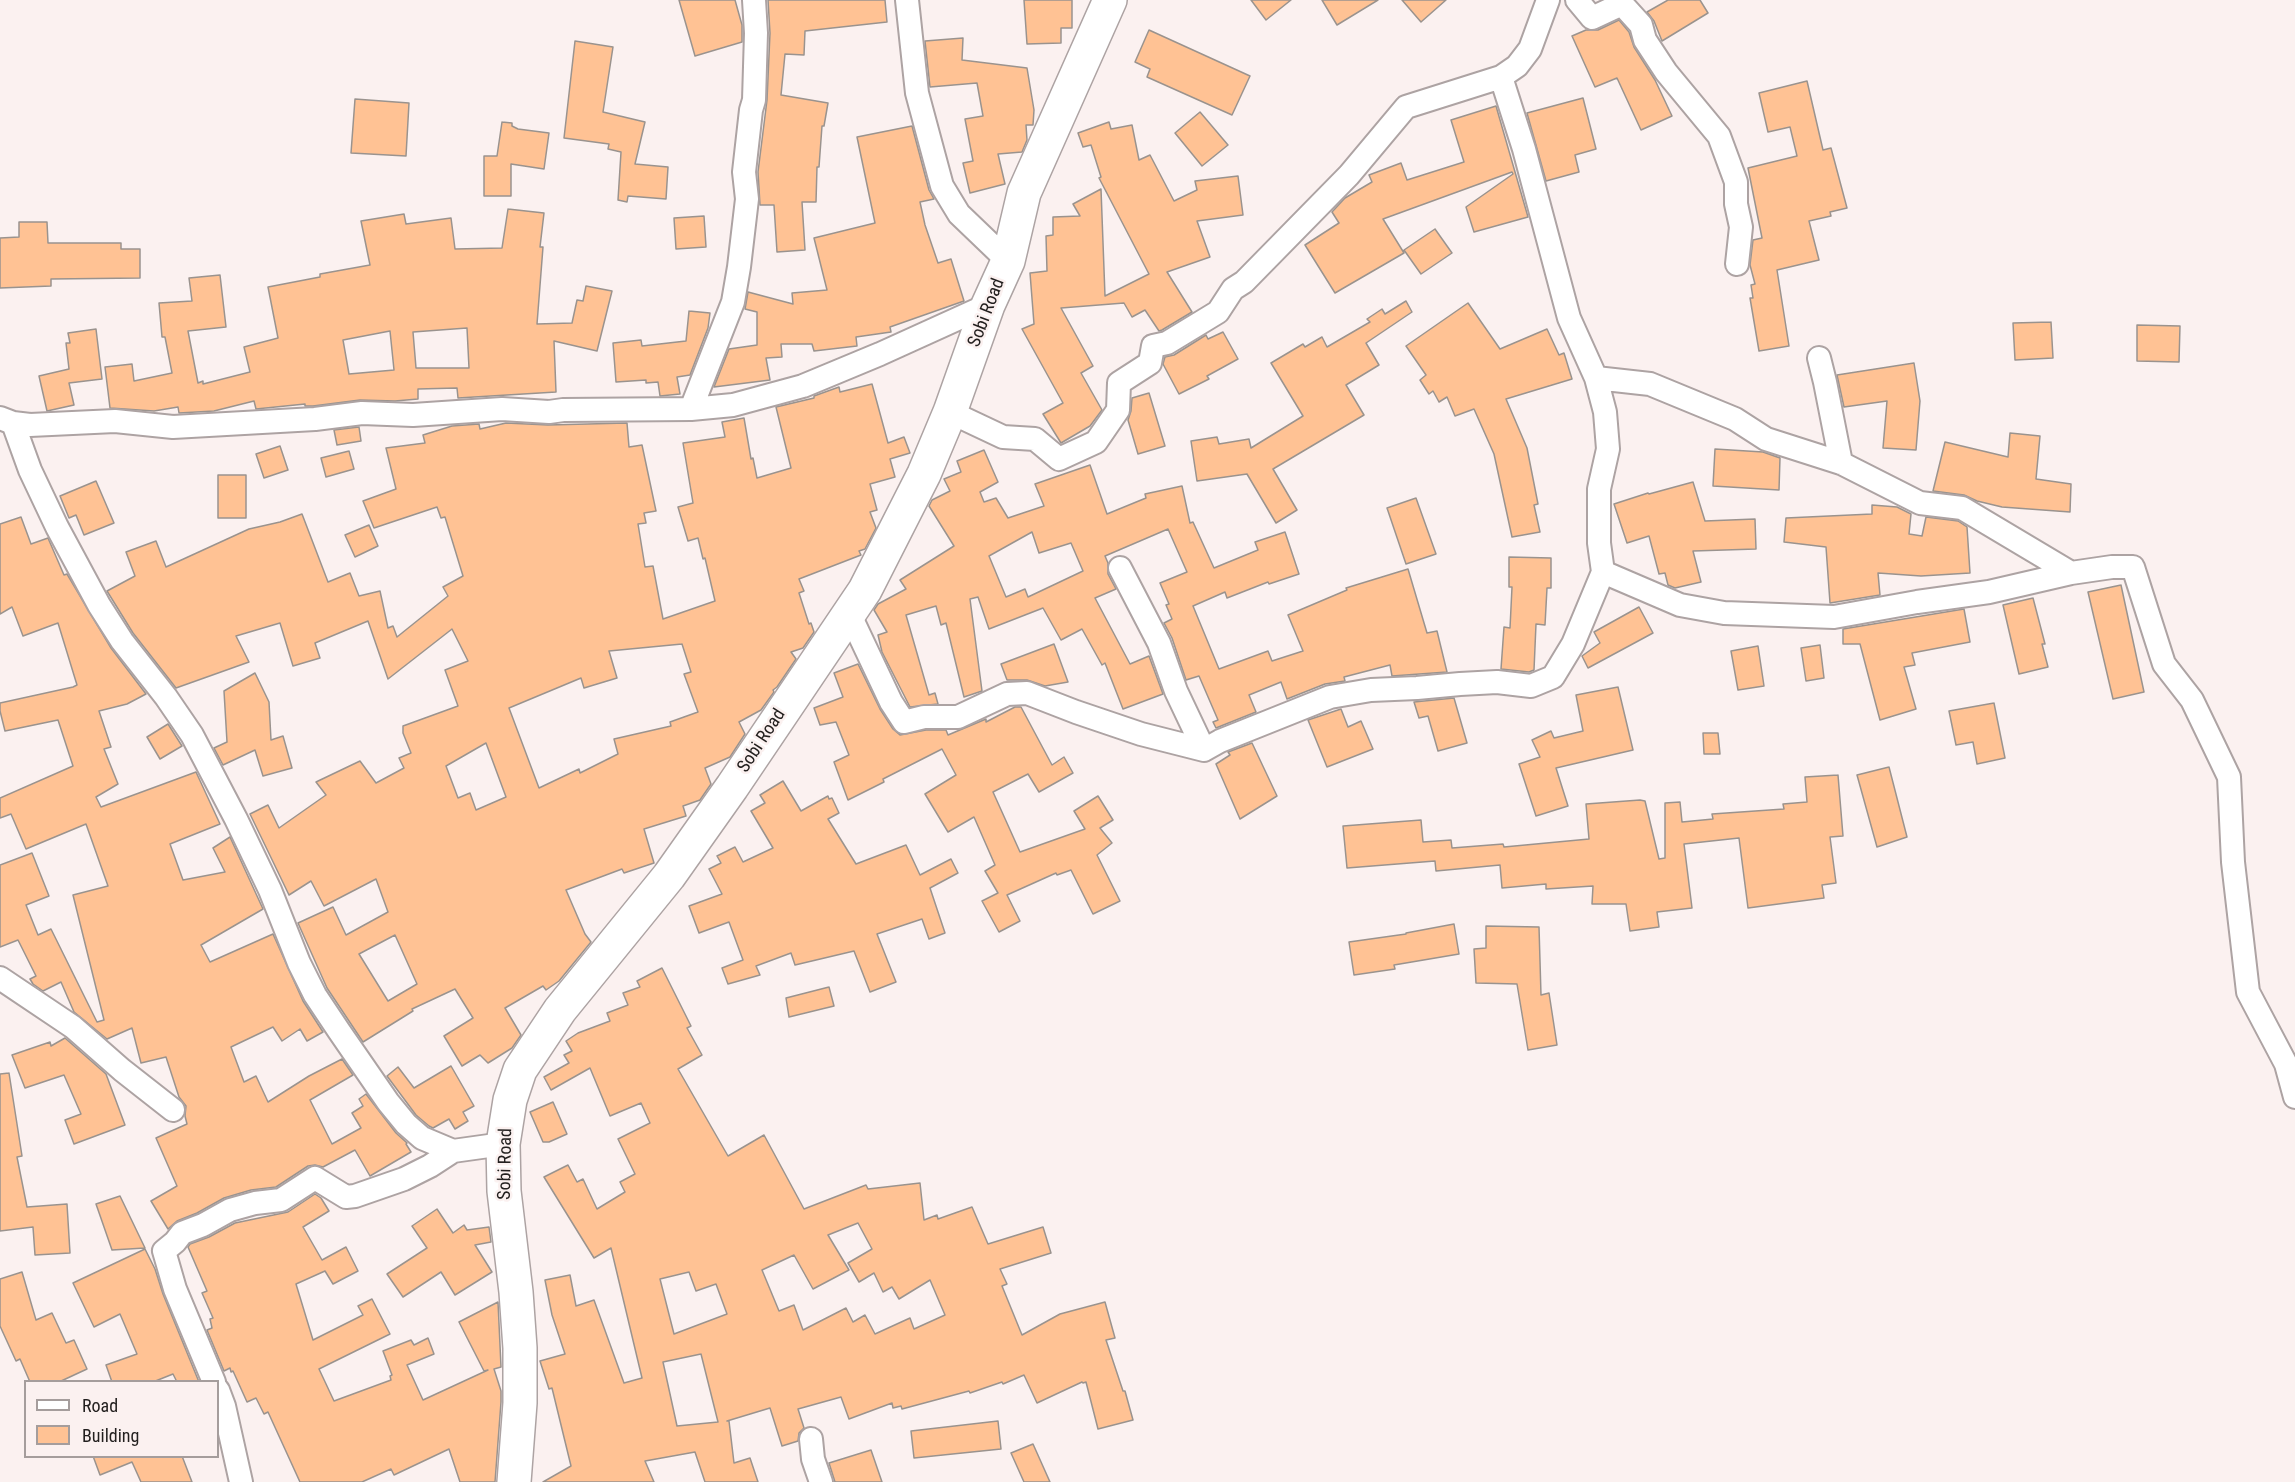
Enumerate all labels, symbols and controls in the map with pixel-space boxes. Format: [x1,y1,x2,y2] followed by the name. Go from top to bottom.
[964,276,1010,350] street label: Sobi Road
[733,705,791,777] street label: Sobi Road
[495,1128,517,1200] street label: Sobi Road
[24,1380,219,1458] legend
[82,1395,118,1416] text: Road
[82,1425,139,1446] text: Building

